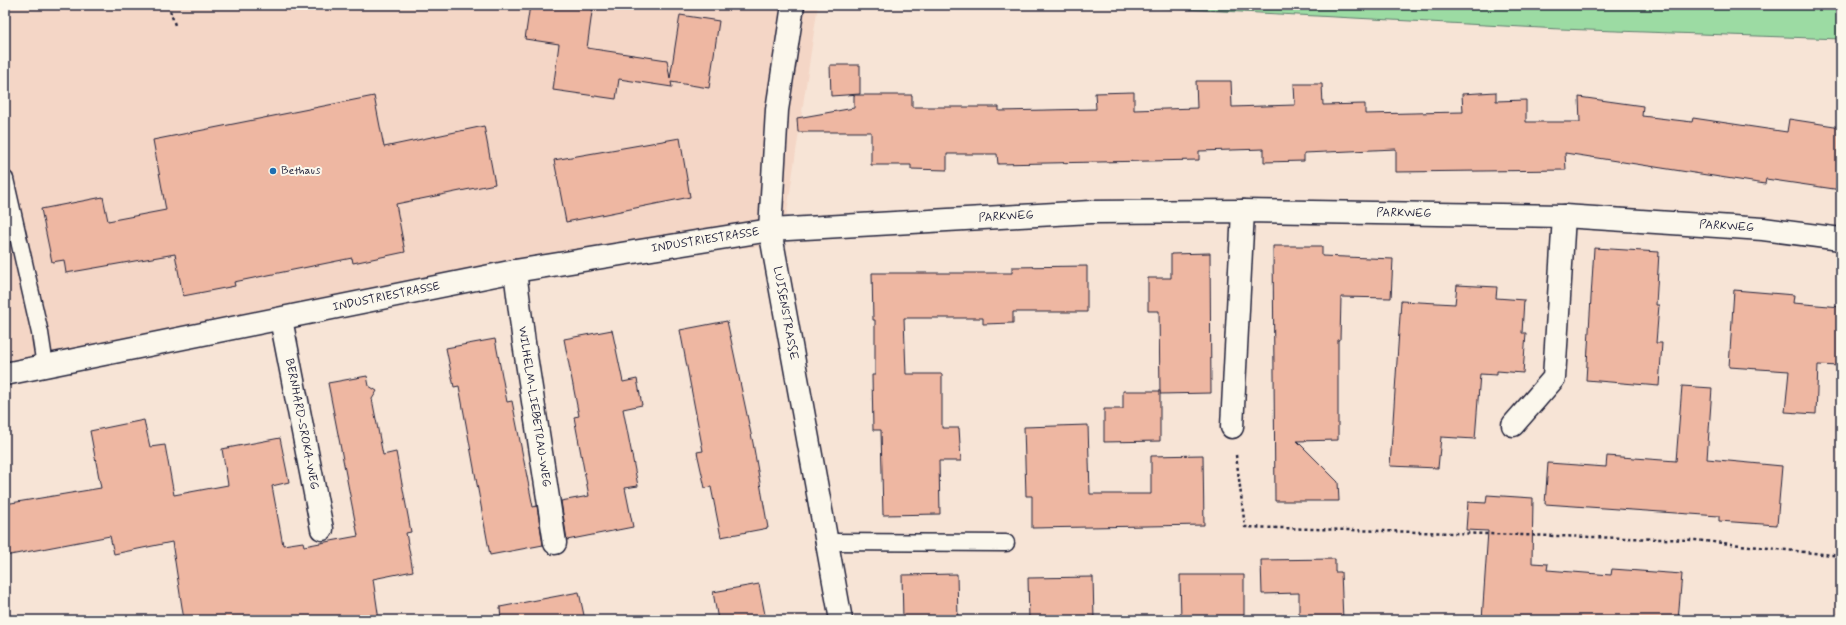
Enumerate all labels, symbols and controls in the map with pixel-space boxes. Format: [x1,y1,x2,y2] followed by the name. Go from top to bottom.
[281,163,321,179] place label: Bethaus
[268,166,278,176] marker: Bethaus
[1376,205,1432,222] street label: PARKWEG
[978,207,1034,226] street label: PARKWEG
[1699,217,1755,236] street label: PARKWEG
[650,224,760,257] street label: INDUSTRIESTRASSE
[769,265,802,362] street label: LUISENSTRASSE
[331,278,441,316] street label: INDUSTRIESTRASSE
[514,325,554,488] street label: WILHELM-LIEBETRAU-WEG
[281,357,322,491] street label: BERNHARD-SROKA-WEG

